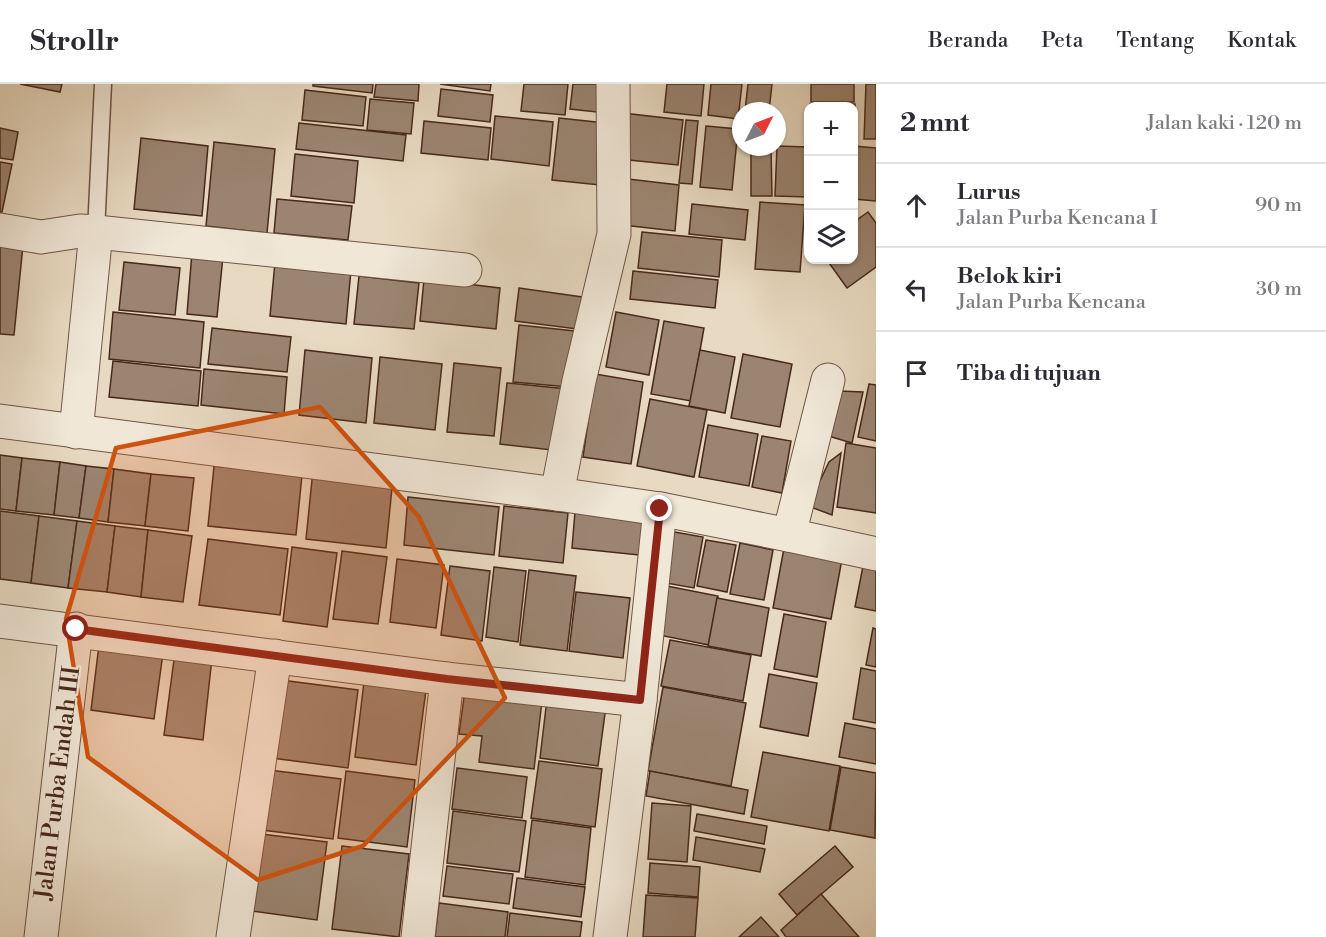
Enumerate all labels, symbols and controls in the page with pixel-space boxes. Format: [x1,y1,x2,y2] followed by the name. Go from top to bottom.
[30,24,119,59] text: Strollr
[928,28,1008,54] text: Beranda
[1041,28,1083,54] text: Peta
[1116,28,1194,54] text: Tentang
[1227,28,1296,54] text: Kontak
[732,102,786,156] north arrow
[804,102,858,264] map controls
[804,102,858,156] button: +
[900,107,969,139] text: 2 mnt
[1146,111,1302,136] text: Jalan kaki · 120 m
[804,156,858,210] button: −
[957,179,1020,206] text: Lurus
[900,189,933,222] icon: ahead
[1255,193,1302,218] text: 90 m
[957,206,1158,231] text: Jalan Purba Kencana I
[804,210,858,264] button: layers
[957,263,1062,290] text: Belok kiri
[900,273,933,306] icon: left
[1256,277,1302,302] text: 30 m
[957,290,1146,315] text: Jalan Purba Kencana
[900,357,933,390] icon: arrive
[957,360,1101,387] text: Tiba di tujuan
[646,495,672,521] route end
[62,615,88,641] route start
[29,664,87,903] street label: Jalan Purba Endah III

